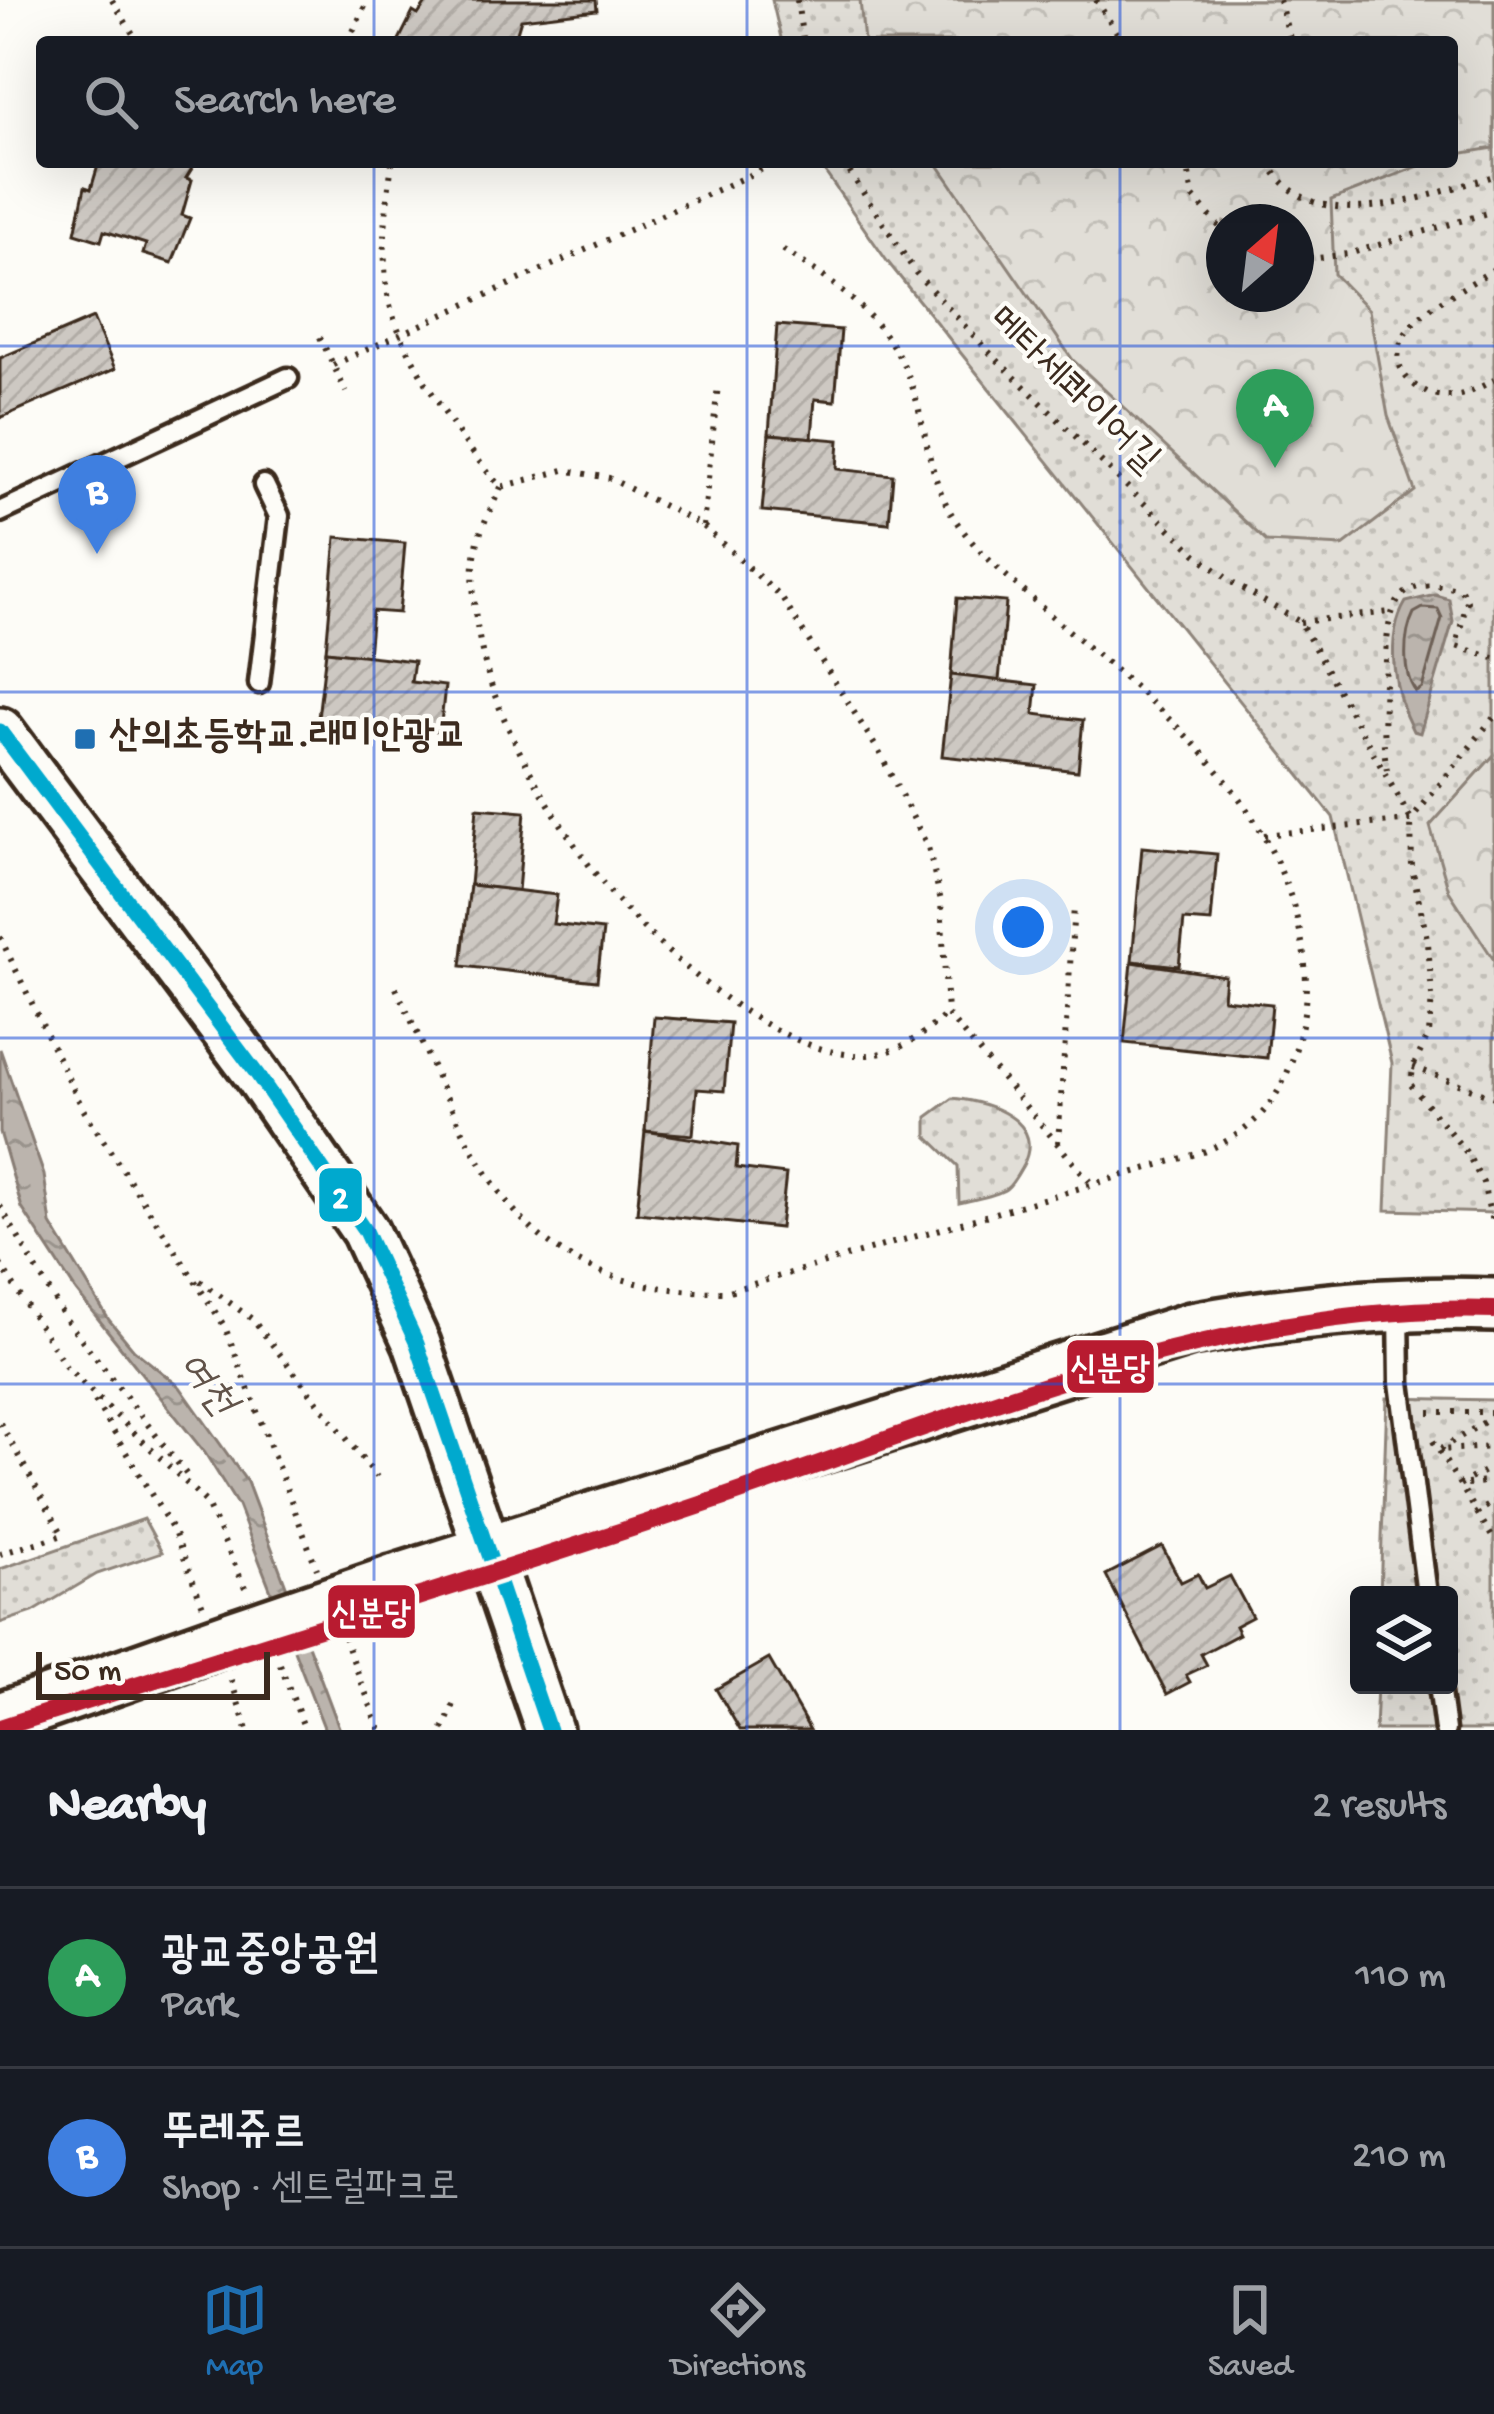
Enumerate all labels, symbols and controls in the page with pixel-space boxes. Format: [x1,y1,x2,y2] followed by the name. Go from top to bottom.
[36,36,1458,168] search box
[78,69,144,135] icon: search
[174,76,396,129] text: Search here
[1206,204,1314,312] north arrow
[977,299,1167,485] street label: 메타세콰이어길
[1236,369,1314,468] pin: A
[58,455,136,554] pin: B
[109,716,466,762] place label: 산의초등학교.래미안광교
[72,726,98,752] marker: 산의초등학교.래미안광교
[993,897,1053,957] your location
[317,1166,364,1224] line badge: 2
[332,1182,348,1220] text: 2
[1065,1338,1156,1395] line badge: 신분당
[164,1344,247,1431] water label: 여천
[1070,1353,1150,1391] text: 신분당
[326,1583,417,1640] line badge: 신분당
[1350,1586,1458,1694] map controls
[1350,1586,1458,1694] button: layers
[331,1598,411,1636] text: 신분당
[36,1646,270,1699] scale bar
[54,1654,121,1692] text: 50 m
[48,1778,206,1838] text: Nearby
[1312,1785,1446,1831] text: 2 results
[162,1931,379,1984] text: 광교중앙공원
[75,1955,99,2001] text: A
[1355,1955,1446,2001] text: 110 m
[162,1984,236,2030] text: Park
[162,2108,307,2161] text: 뚜레쥬르
[77,2135,97,2181] text: B
[1352,2135,1446,2181] text: 210 m
[162,2167,460,2213] text: Shop · 센트럴파크로
[202,2277,268,2387] tab: Map
[671,2277,805,2387] tab: Directions
[1208,2277,1292,2387] tab: Saved

